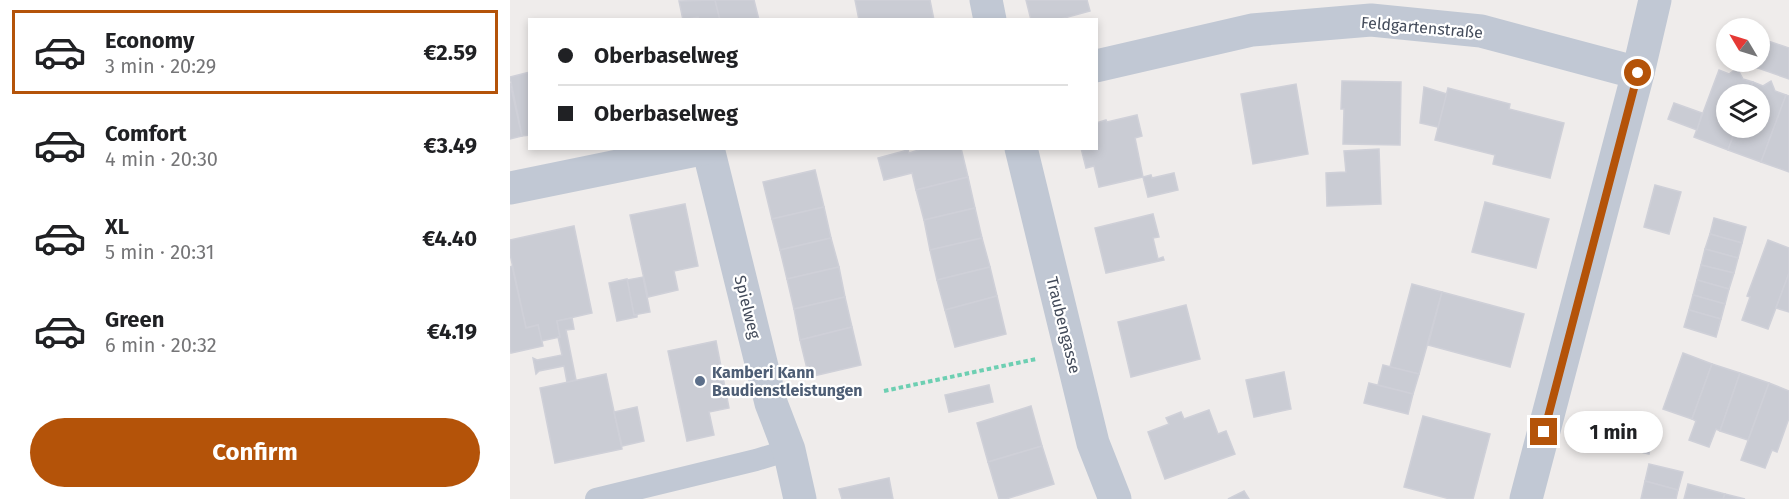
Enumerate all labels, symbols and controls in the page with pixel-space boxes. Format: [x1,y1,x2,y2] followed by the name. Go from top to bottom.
[1360,13,1484,42] street label: Feldgartenstraße
[1716,18,1770,72] north arrow
[1716,18,1770,138] map controls
[33,25,87,79] icon: car
[105,27,194,54] text: Economy
[424,39,477,66] text: €2.59
[594,42,738,69] text: Oberbaselweg
[105,54,216,78] text: 3 min · 20:29
[1624,59,1651,86] route start
[1716,84,1770,138] button: layers
[594,100,738,127] text: Oberbaselweg
[33,118,87,172] icon: car
[105,120,186,147] text: Comfort
[423,132,477,159] text: €3.49
[105,147,218,171] text: 4 min · 20:30
[33,211,87,265] icon: car
[105,213,129,240] text: XL
[422,225,477,252] text: €4.40
[105,240,214,264] text: 5 min · 20:31
[730,273,765,341] street label: Spielweg
[1042,275,1085,375] street label: Traubengasse
[33,304,87,358] icon: car
[105,306,164,333] text: Green
[427,318,477,345] text: €4.19
[105,333,217,357] text: 6 min · 20:32
[712,363,863,400] place label: Kamberi Kann Baudienstleistungen
[693,374,707,388] marker: Kamberi Kann Baudienstleistungen
[1565,411,1664,453] callout: 1 min
[30,418,480,487] button: Confirm
[1530,418,1557,445] route end
[1589,420,1638,444] text: 1 min

